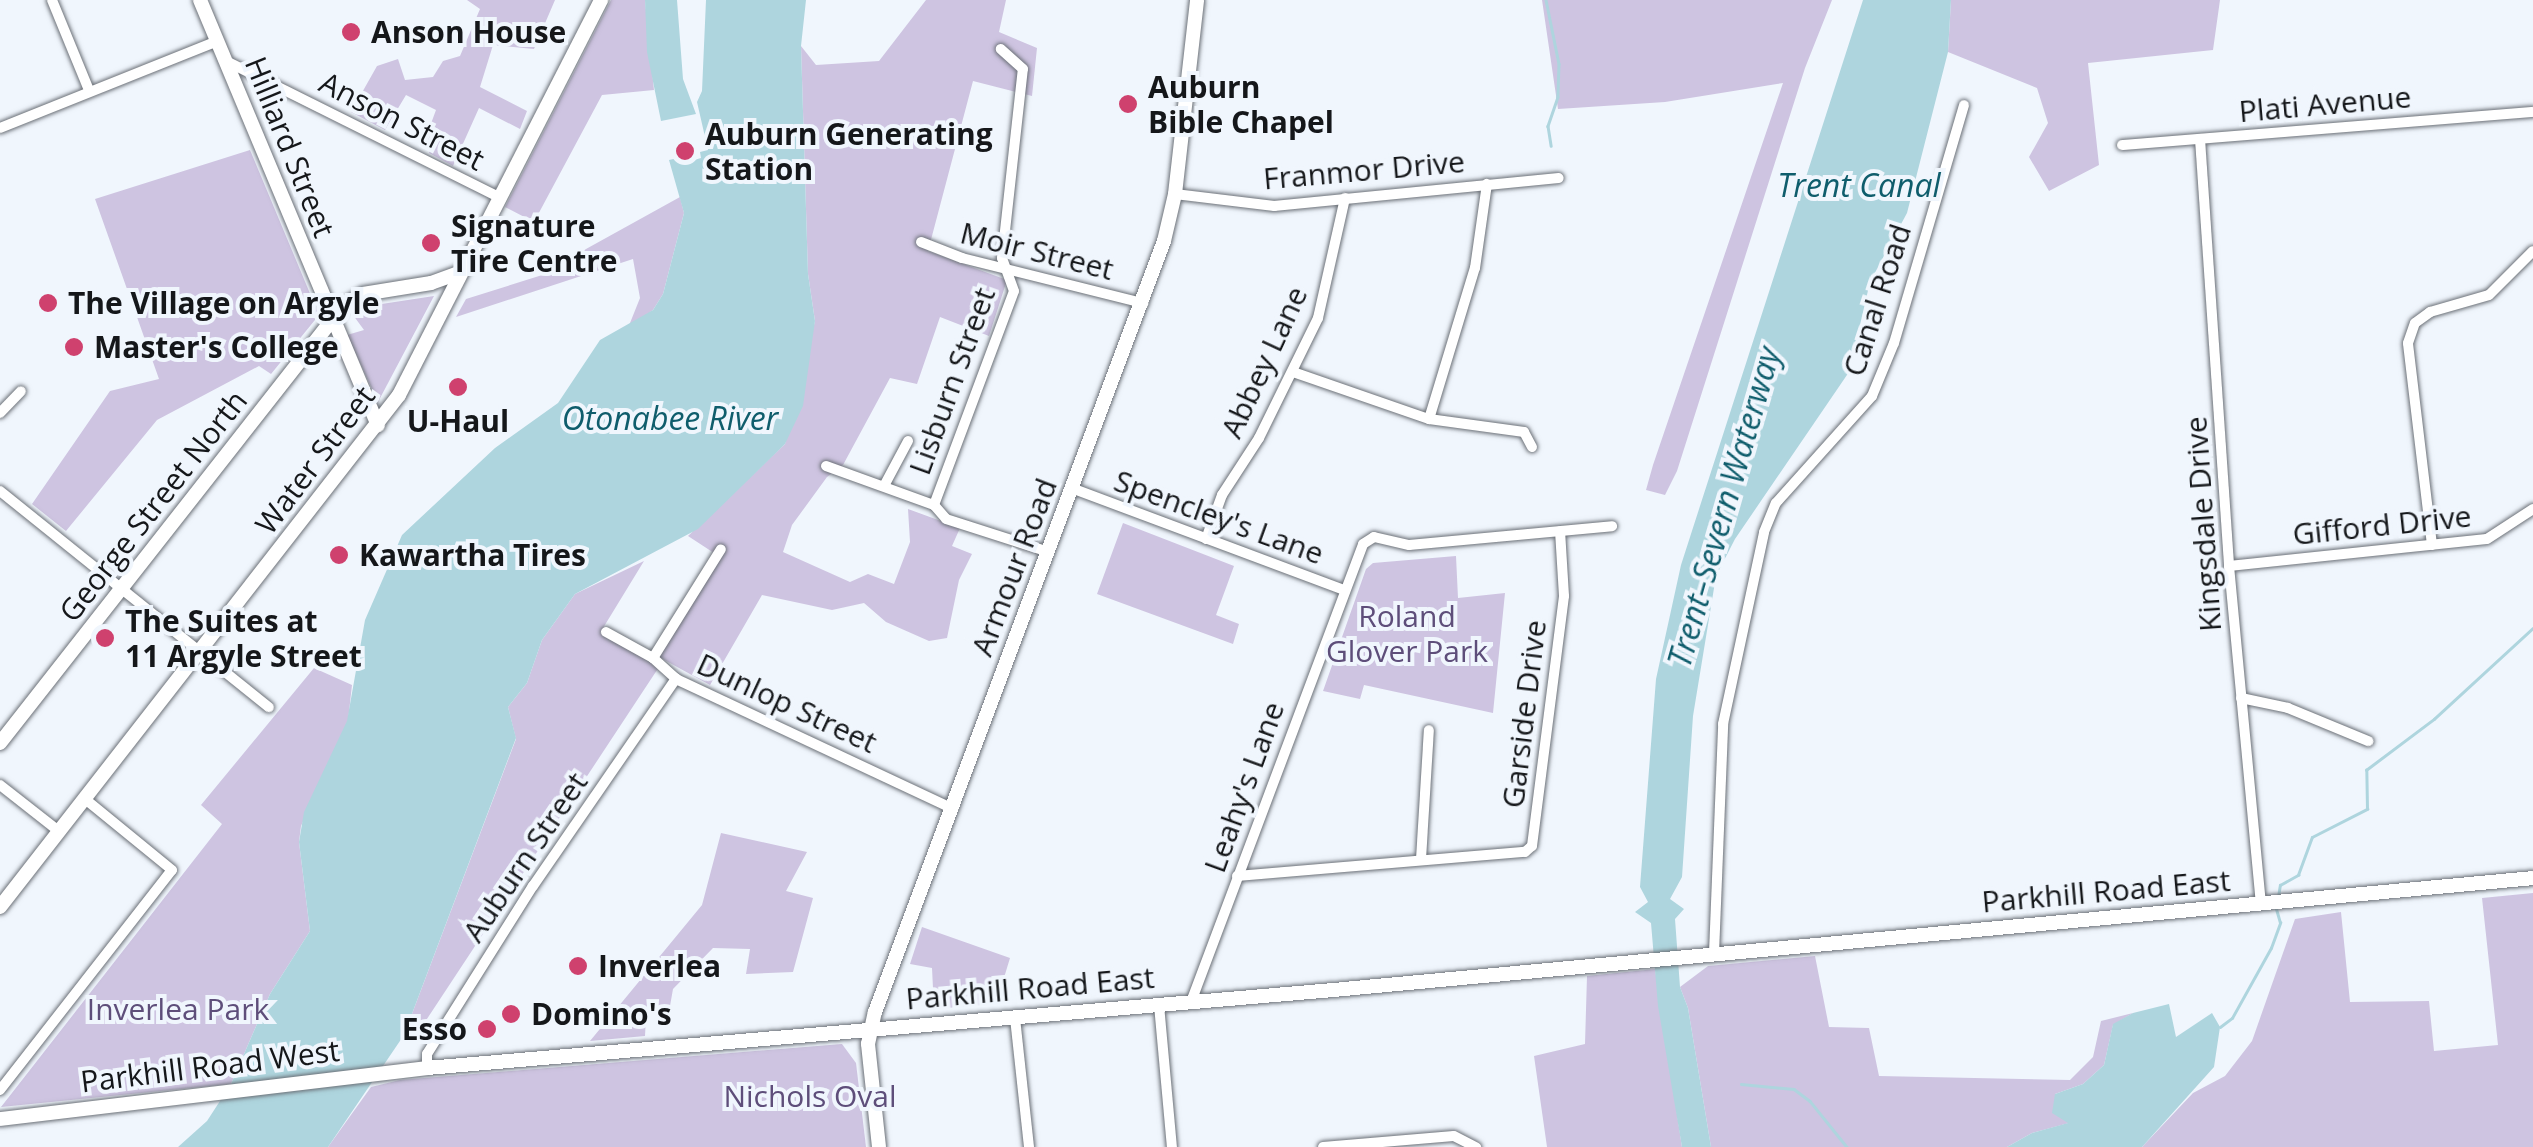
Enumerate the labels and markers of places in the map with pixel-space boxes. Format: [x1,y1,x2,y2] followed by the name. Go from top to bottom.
[371,14,566,50] place label: Anson House
[340,21,362,43] marker: Anson House
[1148,69,1334,140] place label: Auburn Bible Chapel
[1117,93,1139,115] marker: Auburn Bible Chapel
[705,116,993,186] place label: Auburn Generating Station
[674,140,696,162] marker: Auburn Generating Station
[451,208,618,278] place label: Signature Tire Centre
[420,232,442,254] marker: Signature Tire Centre
[68,285,379,321] place label: The Village on Argyle
[37,292,59,314] marker: The Village on Argyle
[94,329,339,365] place label: Master's College
[63,336,85,358] marker: Master's College
[447,376,469,398] marker: U-Haul
[407,403,509,439] place label: U-Haul
[359,537,586,573] place label: Kawartha Tires
[328,544,350,566] marker: Kawartha Tires
[125,603,362,674] place label: The Suites at 11 Argyle Street
[94,627,116,649] marker: The Suites at 11 Argyle Street
[598,948,721,984] place label: Inverlea
[567,955,589,977] marker: Inverlea
[531,996,672,1032] place label: Domino's
[500,1003,522,1025] marker: Domino's
[402,1011,467,1047] place label: Esso
[476,1018,498,1040] marker: Esso

